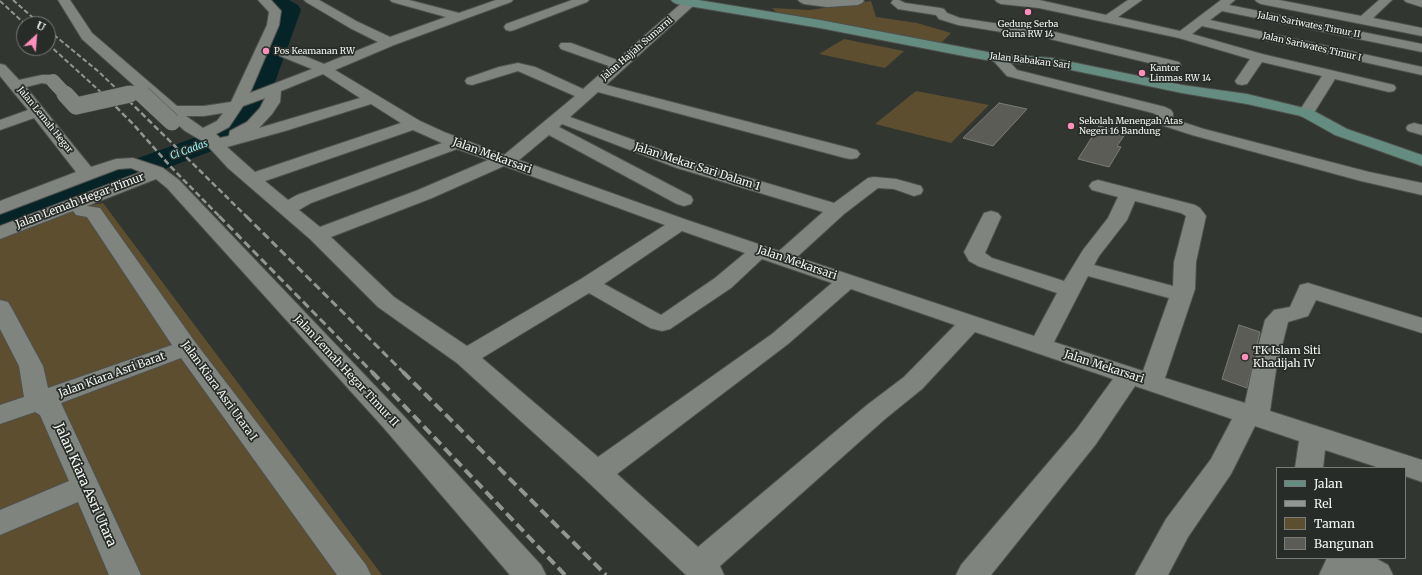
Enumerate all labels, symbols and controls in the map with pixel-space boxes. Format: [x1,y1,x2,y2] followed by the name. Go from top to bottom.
[1023,7,1033,17] marker: Gedung Serba Guna RW 14
[1257,10,1361,40] street label: Jalan Sariwates Timur II
[599,15,675,83] street label: Jalan Hajjah Sumarni
[16,16,56,56] north arrow
[34,18,48,34] text: U
[998,19,1058,40] place label: Gedung Serba Guna RW 14
[1262,30,1362,64] street label: Jalan Sariwates Timur I
[261,46,271,56] marker: Pos Keamanan RW
[274,46,355,56] place label: Pos Keamanan RW
[989,51,1071,71] street label: Jalan Babakan Sari
[1150,63,1211,84] place label: Kantor Linmas RW 14
[1137,68,1147,78] marker: Kantor Linmas RW 14
[15,85,75,155] street label: Jalan Lemah Hegar
[1079,116,1183,137] place label: Sekolah Menengah Atas Negeri 16 Bandung
[1066,121,1076,131] marker: Sekolah Menengah Atas Negeri 16 Bandung
[451,136,533,176] street label: Jalan Mekarsari
[168,138,210,162] water label: Ci Cadas
[632,140,762,194] street label: Jalan Mekar Sari Dalam 1
[14,170,146,232] street label: Jalan Lemah Hegar Timur
[756,243,838,283] street label: Jalan Mekarsari
[291,313,401,429] street label: Jalan Lemah Hegar Timur II
[179,339,259,443] street label: Jalan Kiara Asri Utara I
[1253,344,1321,370] place label: TK Islam Siti Khadijah IV
[1062,348,1146,386] street label: Jalan Mekarsari
[57,350,167,400] street label: Jalan Kiara Asri Barat
[1240,352,1250,362] marker: TK Islam Siti Khadijah IV
[51,421,119,549] street label: Jalan Kiara Asri Utara
[1276,467,1406,559] legend
[1314,476,1343,491] text: Jalan
[1314,496,1332,511] text: Rel
[1314,516,1355,531] text: Taman
[1314,536,1374,551] text: Bangunan

